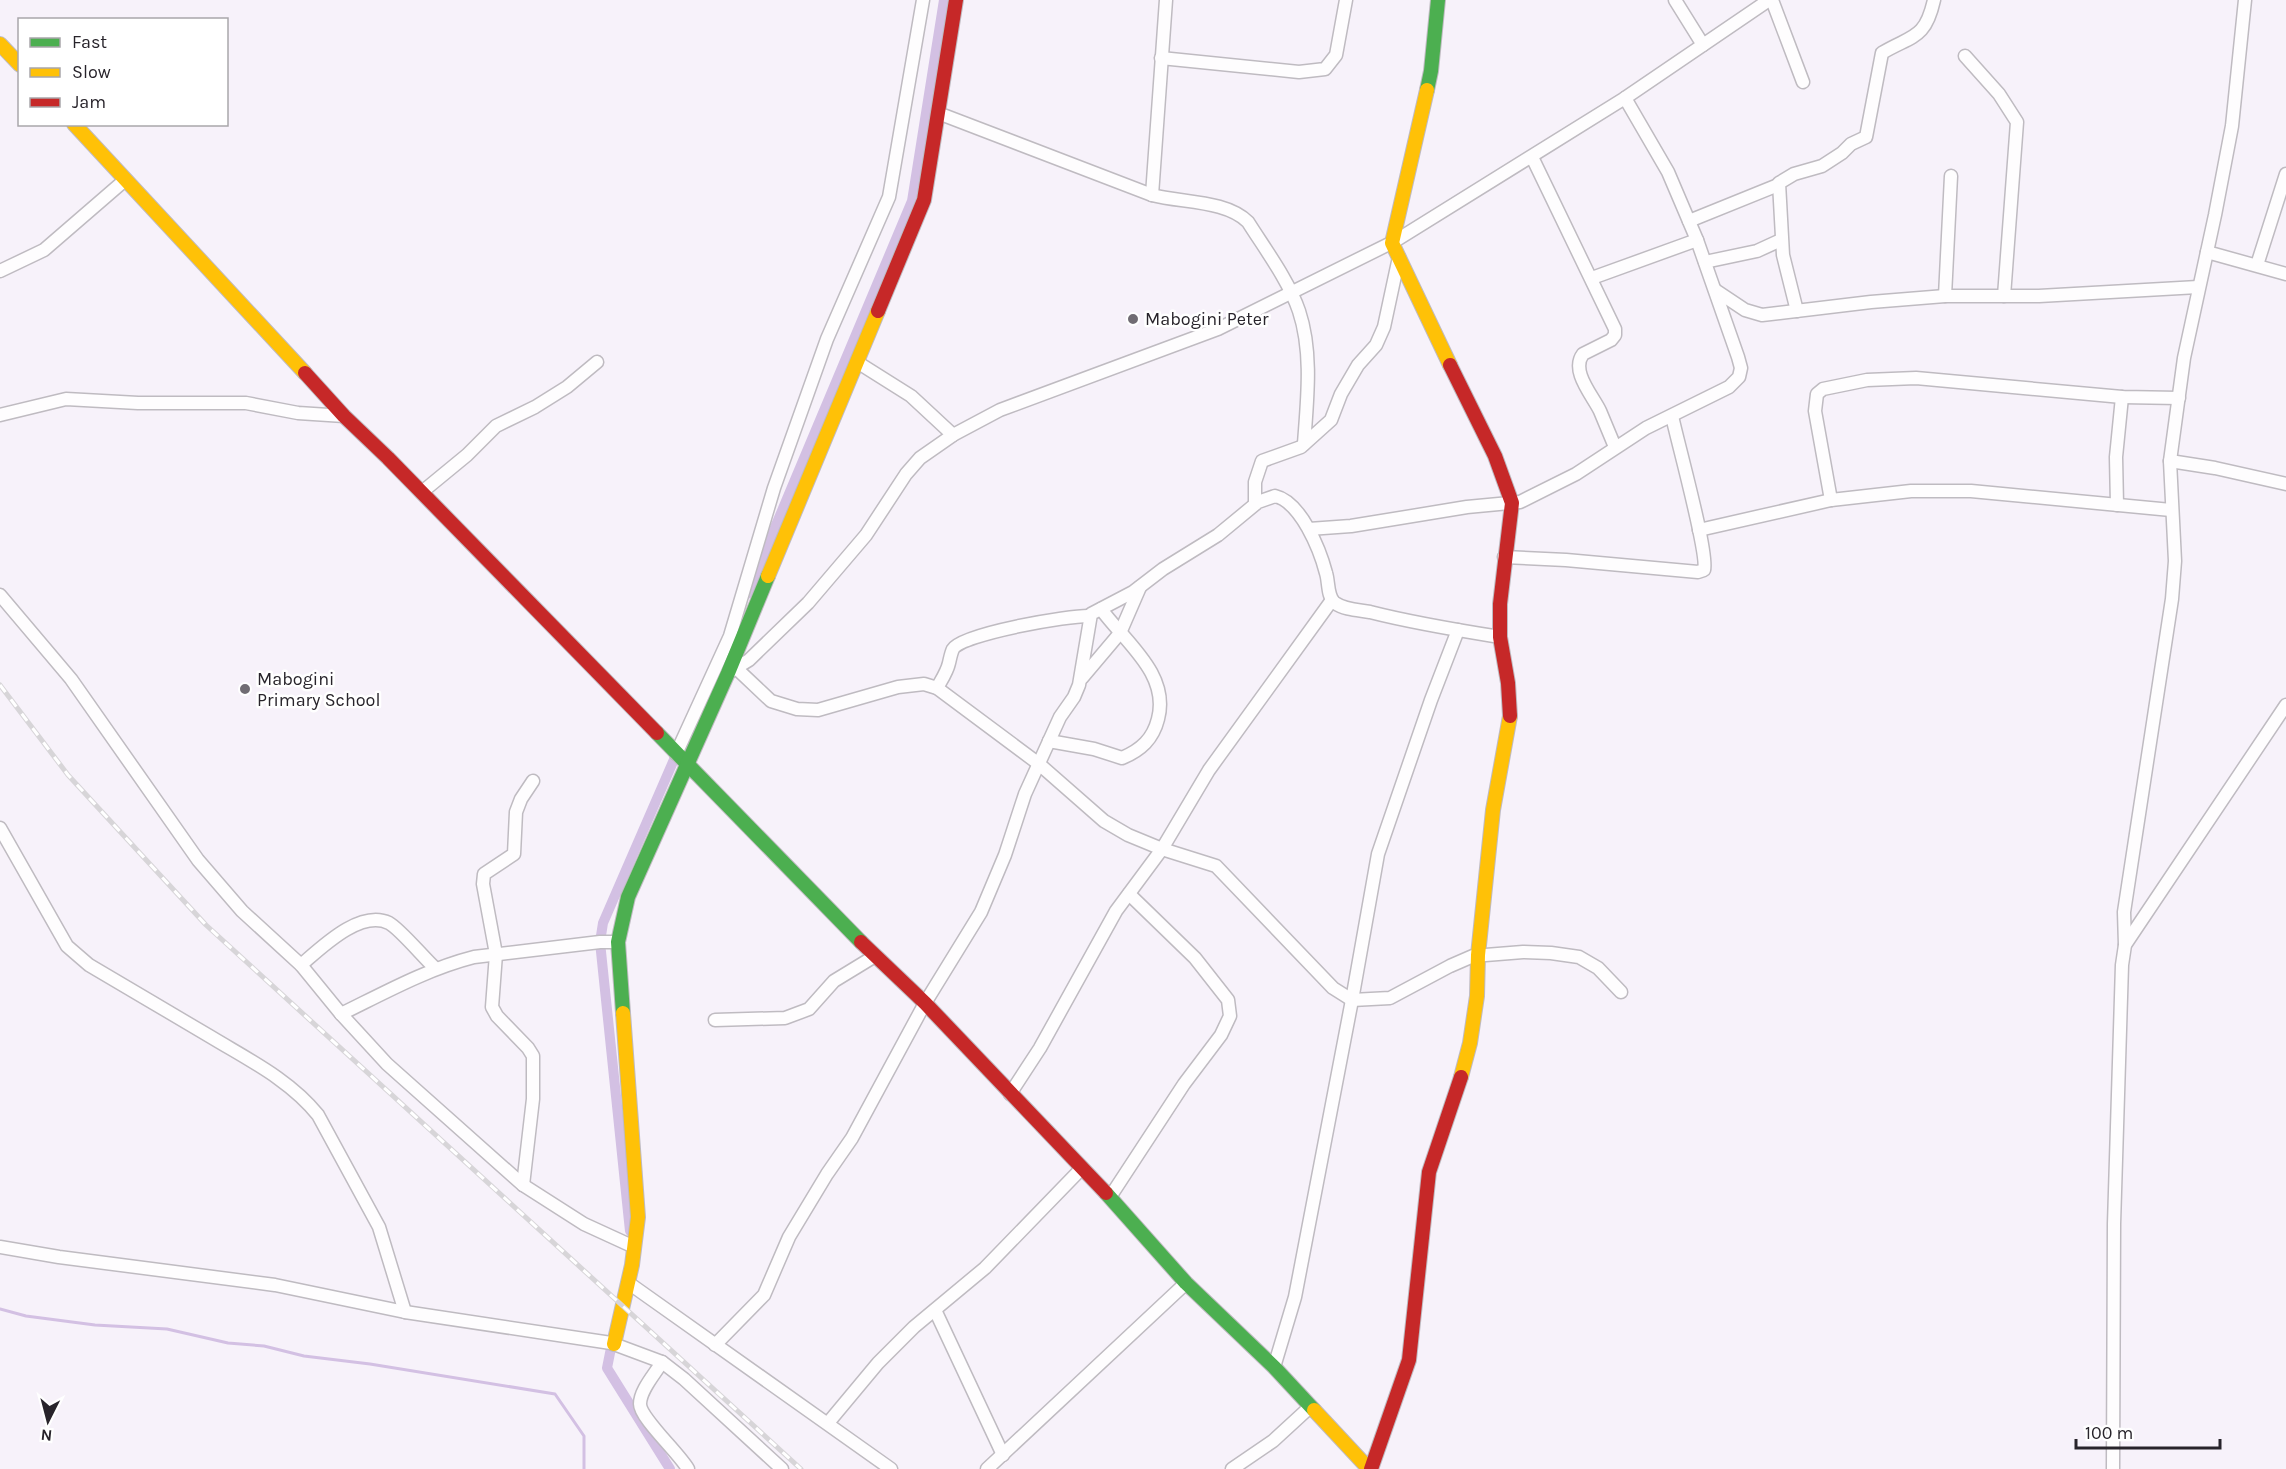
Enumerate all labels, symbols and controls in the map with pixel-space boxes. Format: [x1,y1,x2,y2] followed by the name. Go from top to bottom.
[18,18,228,126] legend
[72,31,107,53] text: Fast
[72,61,111,83] text: Slow
[72,91,106,113] text: Jam
[1145,308,1269,330] place label: Mabogini Peter
[1126,312,1140,326] marker: Mabogini Peter
[257,668,381,711] place label: Mabogini Primary School
[238,682,252,696] marker: Mabogini Primary School
[18,1391,78,1451] north arrow
[2076,1412,2220,1450] scale bar
[2085,1422,2133,1444] text: 100 m
[40,1425,53,1445] text: N

